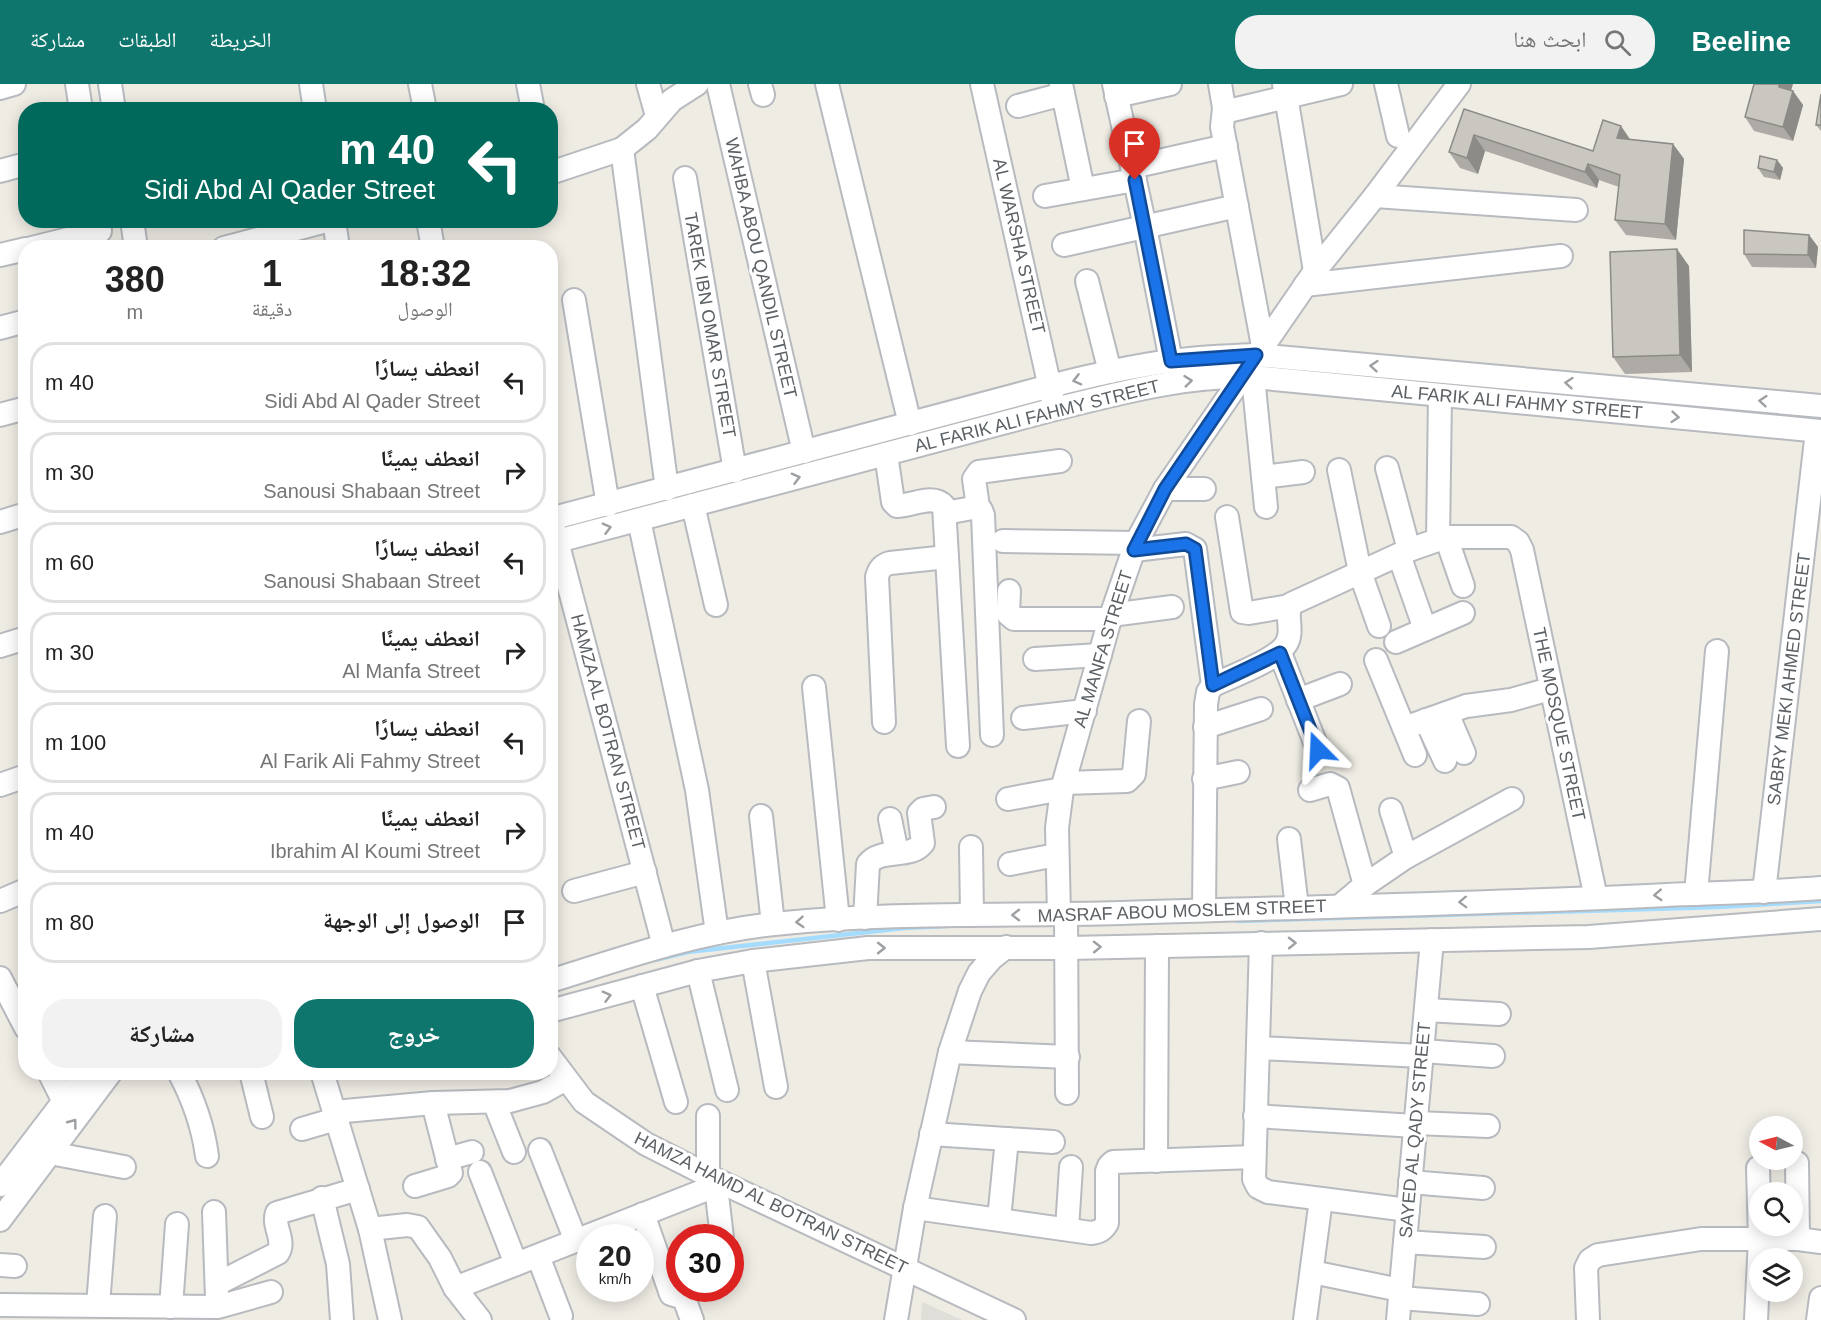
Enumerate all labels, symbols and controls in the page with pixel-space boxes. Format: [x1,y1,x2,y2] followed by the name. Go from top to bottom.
[1235,15,1655,69] search box
[1601,26,1634,59] icon: search
[1691,26,1791,57] text: Beeline
[1513,27,1586,52] text: ابحث هنا
[30,28,85,51] text: مشاركة
[118,28,177,51] text: الطبقات
[210,28,271,51] text: الخريطة
[1109,118,1160,180] pin
[339,126,435,173] text: 40 m
[456,126,534,204] icon: left
[1118,127,1151,160] icon: arrive
[721,136,801,400] street label: WAHBA ABOU QANDIL STREET
[989,156,1049,336] street label: AL WARSHA STREET
[144,175,435,205] text: Sidi Abd Al Qader Street
[680,211,740,439] street label: TAREK IBN OMAR STREET
[262,253,282,294] text: 1
[379,253,471,294] text: 18:32
[105,259,165,300] text: 380
[252,298,292,320] text: دقيقة
[398,298,453,320] text: الوصول
[127,301,143,323] text: m
[374,356,480,381] text: انعطف يسارًا
[1370,360,1379,373] one-way arrow
[498,366,531,399] icon: left
[45,370,94,395] text: 40 m
[1072,372,1082,385] one-way arrow
[1184,375,1193,388] one-way arrow
[912,376,1162,456] street label: AL FARIK ALI FAHMY STREET
[1564,377,1573,390] one-way arrow
[1391,381,1643,423] street label: AL FARIK ALI FAHMY STREET
[264,390,480,412] text: Sidi Abd Al Qader Street
[1758,395,1767,408] one-way arrow
[1671,410,1680,423] one-way arrow
[381,446,480,471] text: انعطف يمينًا
[498,456,531,489] icon: right
[45,460,94,485] text: 30 m
[790,473,800,485] one-way arrow
[263,480,480,502] text: Sanousi Shabaan Street
[601,523,612,535] one-way arrow
[374,536,480,561] text: انعطف يسارًا
[498,546,531,579] icon: left
[45,550,94,575] text: 60 m
[1764,552,1814,806] street label: SABRY MEKI AHMED STREET
[1070,568,1136,730] street label: AL MANFA STREET
[263,570,480,592] text: Sanousi Shabaan Street
[567,612,649,852] street label: HAMZA AL BOTRAN STREET
[381,626,480,651] text: انعطف يمينًا
[1529,626,1589,822] street label: THE MOSQUE STREET
[498,636,531,669] icon: right
[45,640,94,665] text: 30 m
[342,660,480,682] text: Al Manfa Street
[374,716,480,741] text: انعطف يسارًا
[1286,718,1350,782] position arrow
[498,726,531,759] icon: left
[45,730,106,755] text: 100 m
[260,750,480,772] text: Al Farik Ali Fahmy Street
[381,806,480,831] text: انعطف يمينًا
[498,816,531,849] icon: right
[45,820,94,845] text: 40 m
[270,840,480,862] text: Ibrahim Al Koumi Street
[1653,889,1662,902] one-way arrow
[1037,896,1327,926] street label: MASRAF ABOU MOSLEM STREET
[1458,896,1467,909] one-way arrow
[498,906,531,939] icon: arrive
[323,908,480,933] text: الوصول إلى الوجهة
[1012,909,1021,921] one-way arrow
[45,910,94,935] text: 80 m
[796,916,805,929] one-way arrow
[1287,937,1296,949] one-way arrow
[1092,941,1101,953] one-way arrow
[876,942,885,954] one-way arrow
[602,990,612,1003] one-way arrow
[42,999,282,1068] button: مشاركة
[294,999,534,1068] button: خروج
[1396,1021,1434,1239] street label: SAYED AL QADY STREET
[1749,1116,1803,1170] north arrow
[1749,1116,1803,1302] map controls
[65,1119,76,1130] one-way arrow
[631,1128,911,1278] street label: HAMZA HAMD AL BOTRAN STREET
[1749,1182,1803,1236] button: search
[666,1224,744,1302] speed limit sign: 30
[598,1239,632,1272] text: 20
[1749,1248,1803,1302] button: layers
[599,1270,631,1287] text: km/h

